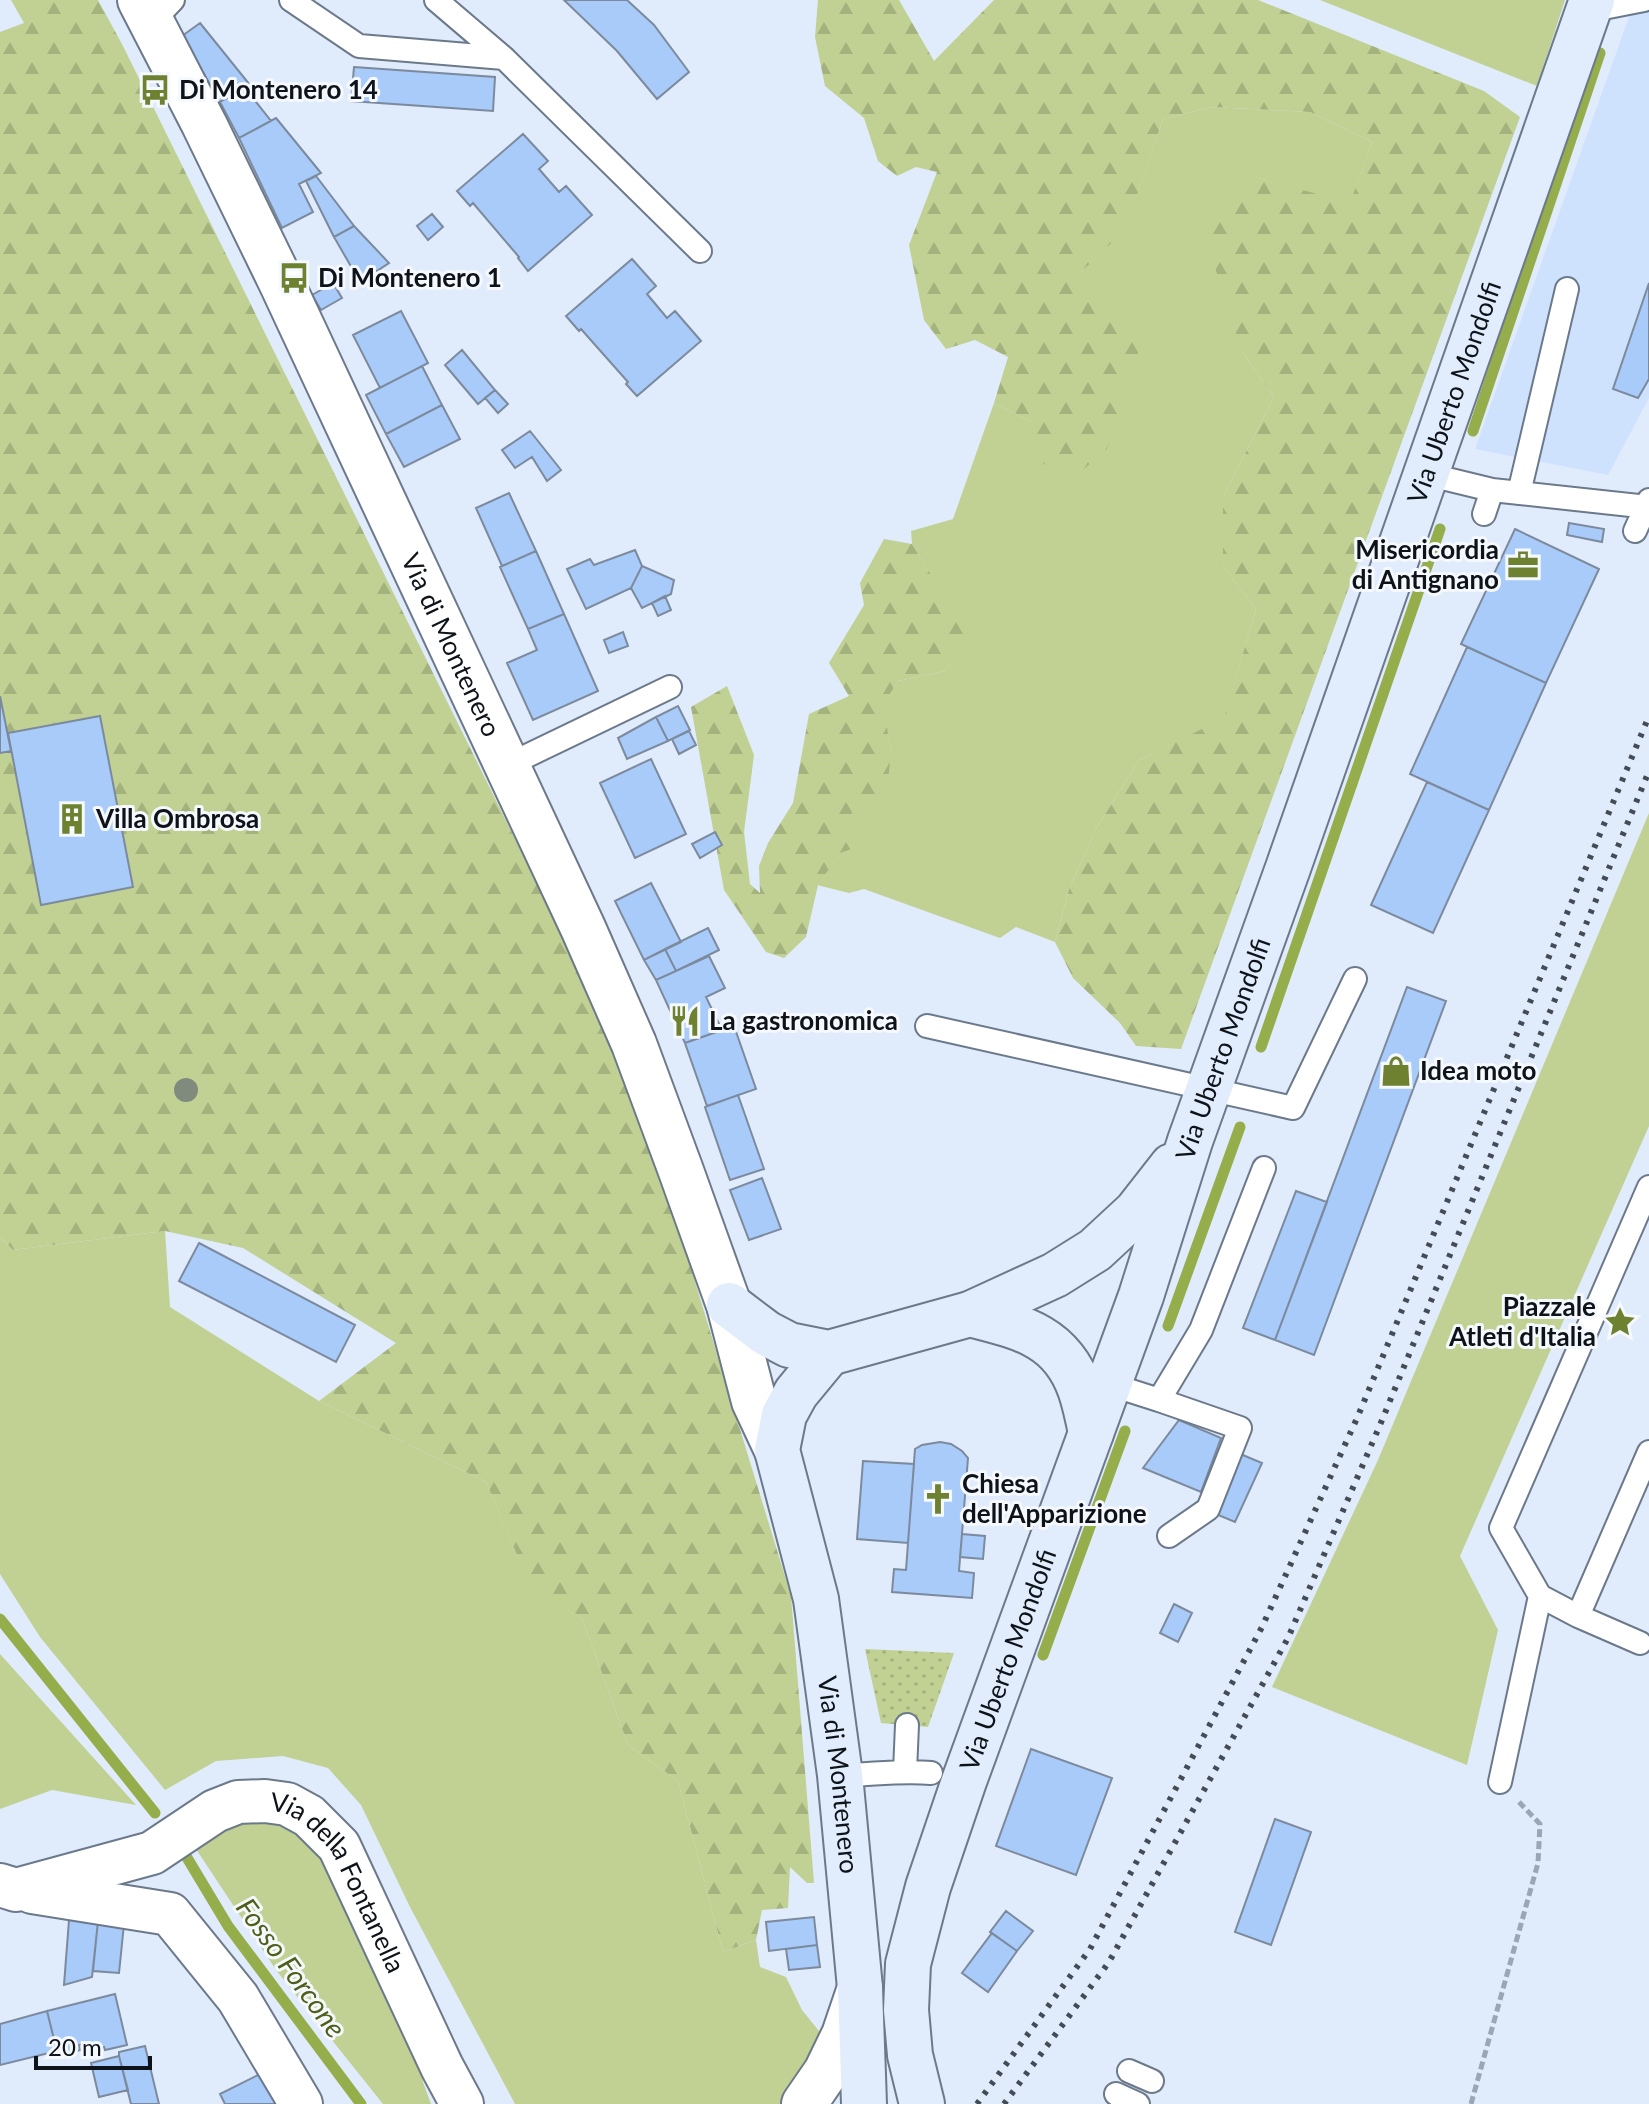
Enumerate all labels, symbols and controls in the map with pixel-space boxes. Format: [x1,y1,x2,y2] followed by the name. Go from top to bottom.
[138,73,172,107] bus stop icon: Di Montenero 14
[179,73,378,105] place label: Di Montenero 14
[277,261,311,295] bus stop icon: Di Montenero 1
[318,261,502,293] place label: Di Montenero 1
[1400,276,1507,508] street label: Via Uberto Mondolfi
[1352,533,1499,595] place label: Misericordia di Antignano
[395,548,508,741] street label: Via di Montenero
[1506,548,1540,582] office icon: Misericordia di Antignano
[55,802,89,836] building icon: Villa Ombrosa
[95,802,259,834] place label: Villa Ombrosa
[1168,933,1277,1164] street label: Via Uberto Mondolfi
[668,1004,702,1038] restaurant icon: La gastronomica
[709,1004,898,1036] place label: La gastronomica
[1379,1054,1413,1088] shop icon: Idea moto
[1420,1054,1537,1086] place label: Idea moto
[1448,1290,1596,1352] place label: Piazzale Atleti d'Italia
[1603,1305,1637,1339] place icon: Piazzale Atleti d'Italia
[962,1467,1147,1529] place label: Chiesa dell'Apparizione
[921,1482,955,1516] church icon: Chiesa dell'Apparizione
[952,1544,1062,1775] street label: Via Uberto Mondolfi
[812,1674,866,1875] street label: Via di Montenero
[269,1785,413,1978] street label: Via della Fontanella
[230,1891,354,2044] water label: Fosso Forcone
[36,2020,150,2070] scale bar
[48,2032,102,2061] text: 20 m

